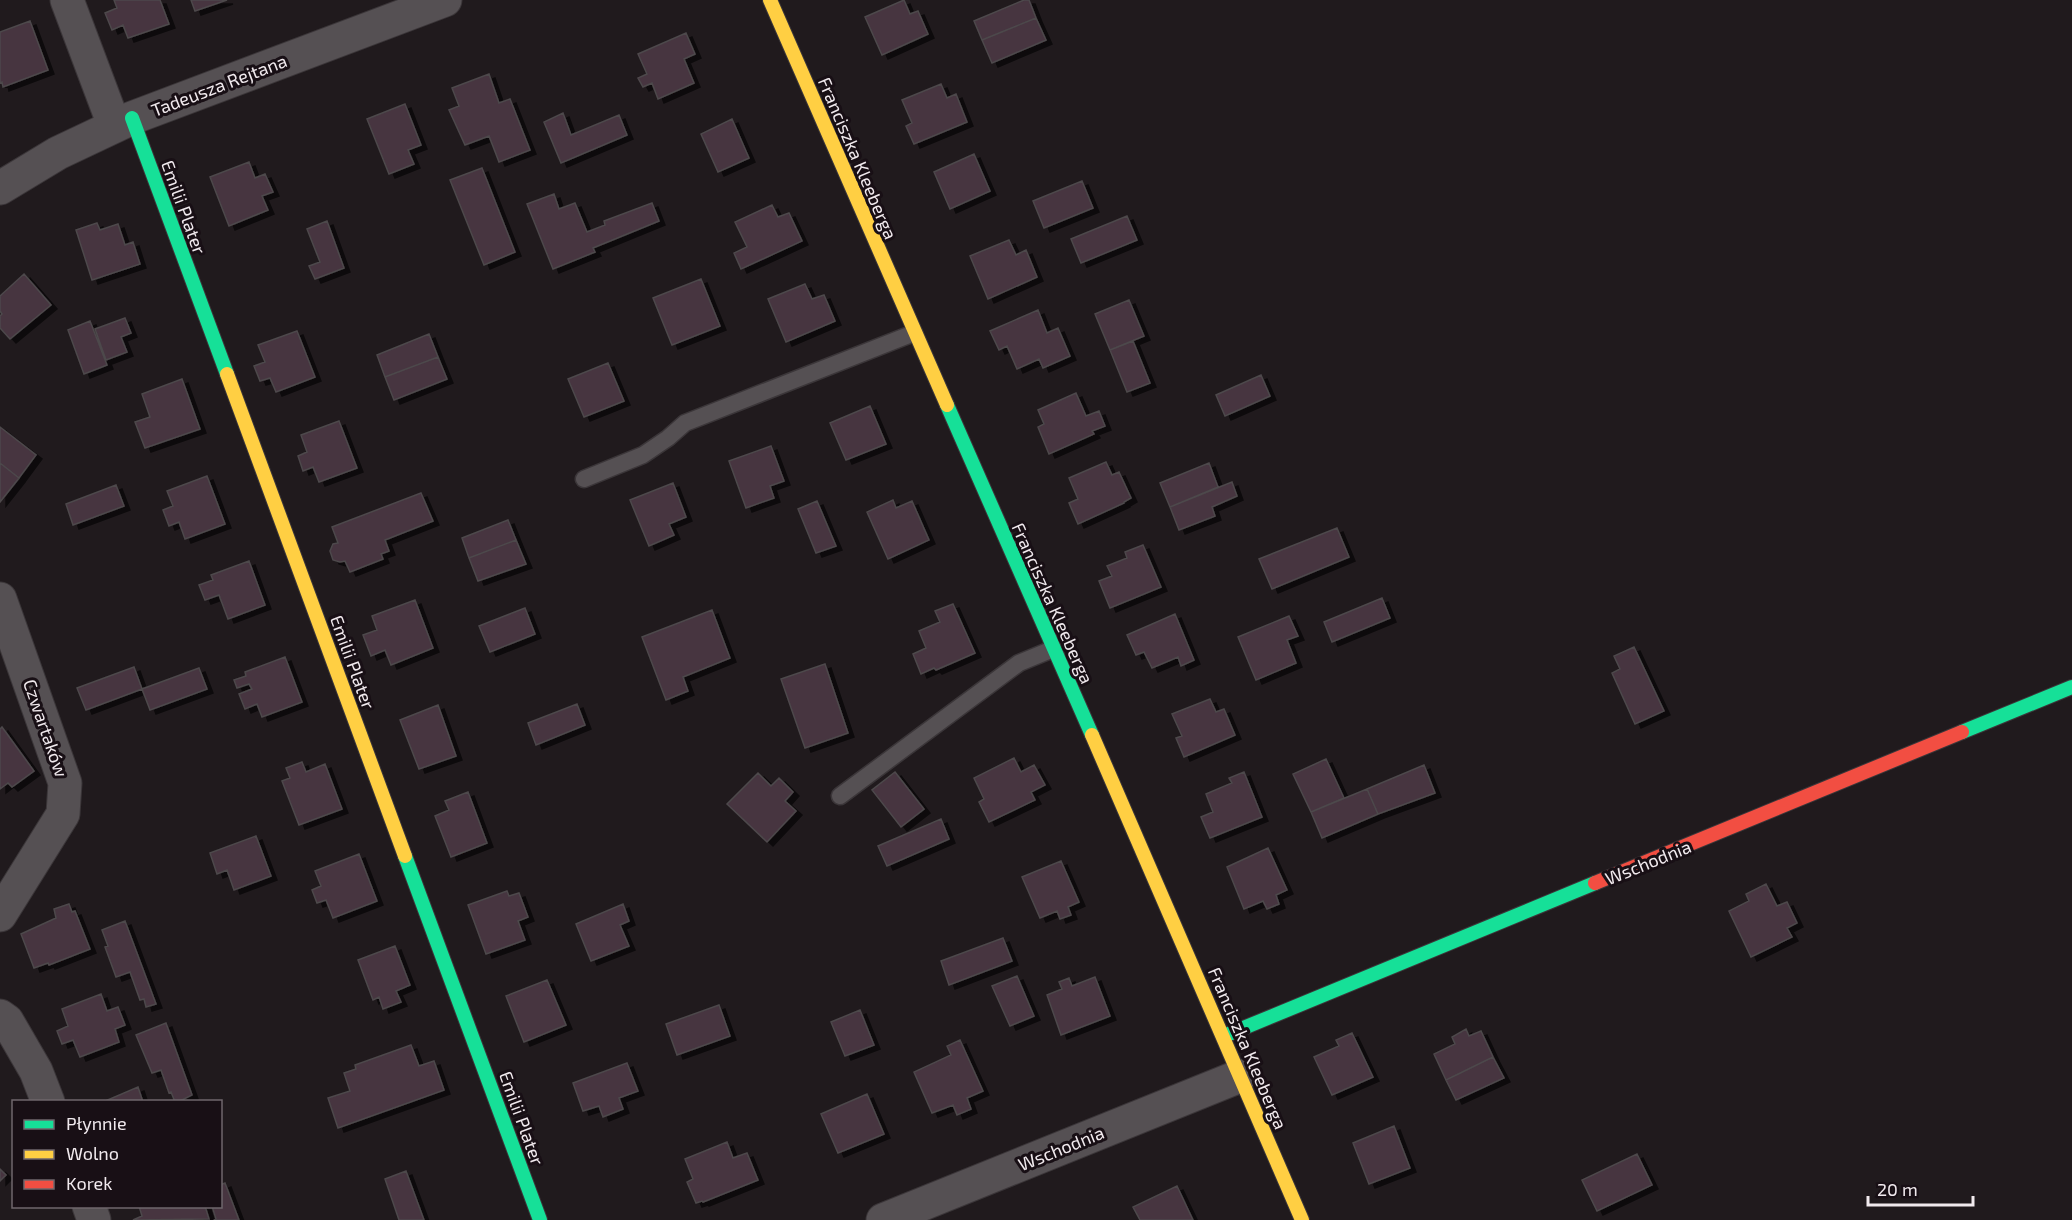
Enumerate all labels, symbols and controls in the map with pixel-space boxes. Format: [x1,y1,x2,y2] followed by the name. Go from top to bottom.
[148,49,290,121] street label: Tadeusza Rejtana
[814,74,902,242] street label: Franciszka Kleeberga
[157,157,211,257] street label: Emilii Plater
[1008,519,1098,687] street label: Franciszka Kleeberga
[326,612,380,712] street label: Emilii Plater
[19,676,73,780] street label: Czwartaków
[1602,835,1694,889] street label: Wschodnia
[1204,964,1292,1132] street label: Franciszka Kleeberga
[495,1068,549,1168] street label: Emilii Plater
[12,1100,222,1208] legend
[66,1112,127,1134] text: Płynnie
[1015,1121,1107,1175] street label: Wschodnia
[66,1142,119,1164] text: Wolno
[1868,1169,1973,1207] scale bar
[66,1172,112,1194] text: Korek
[1877,1178,1918,1200] text: 20 m

